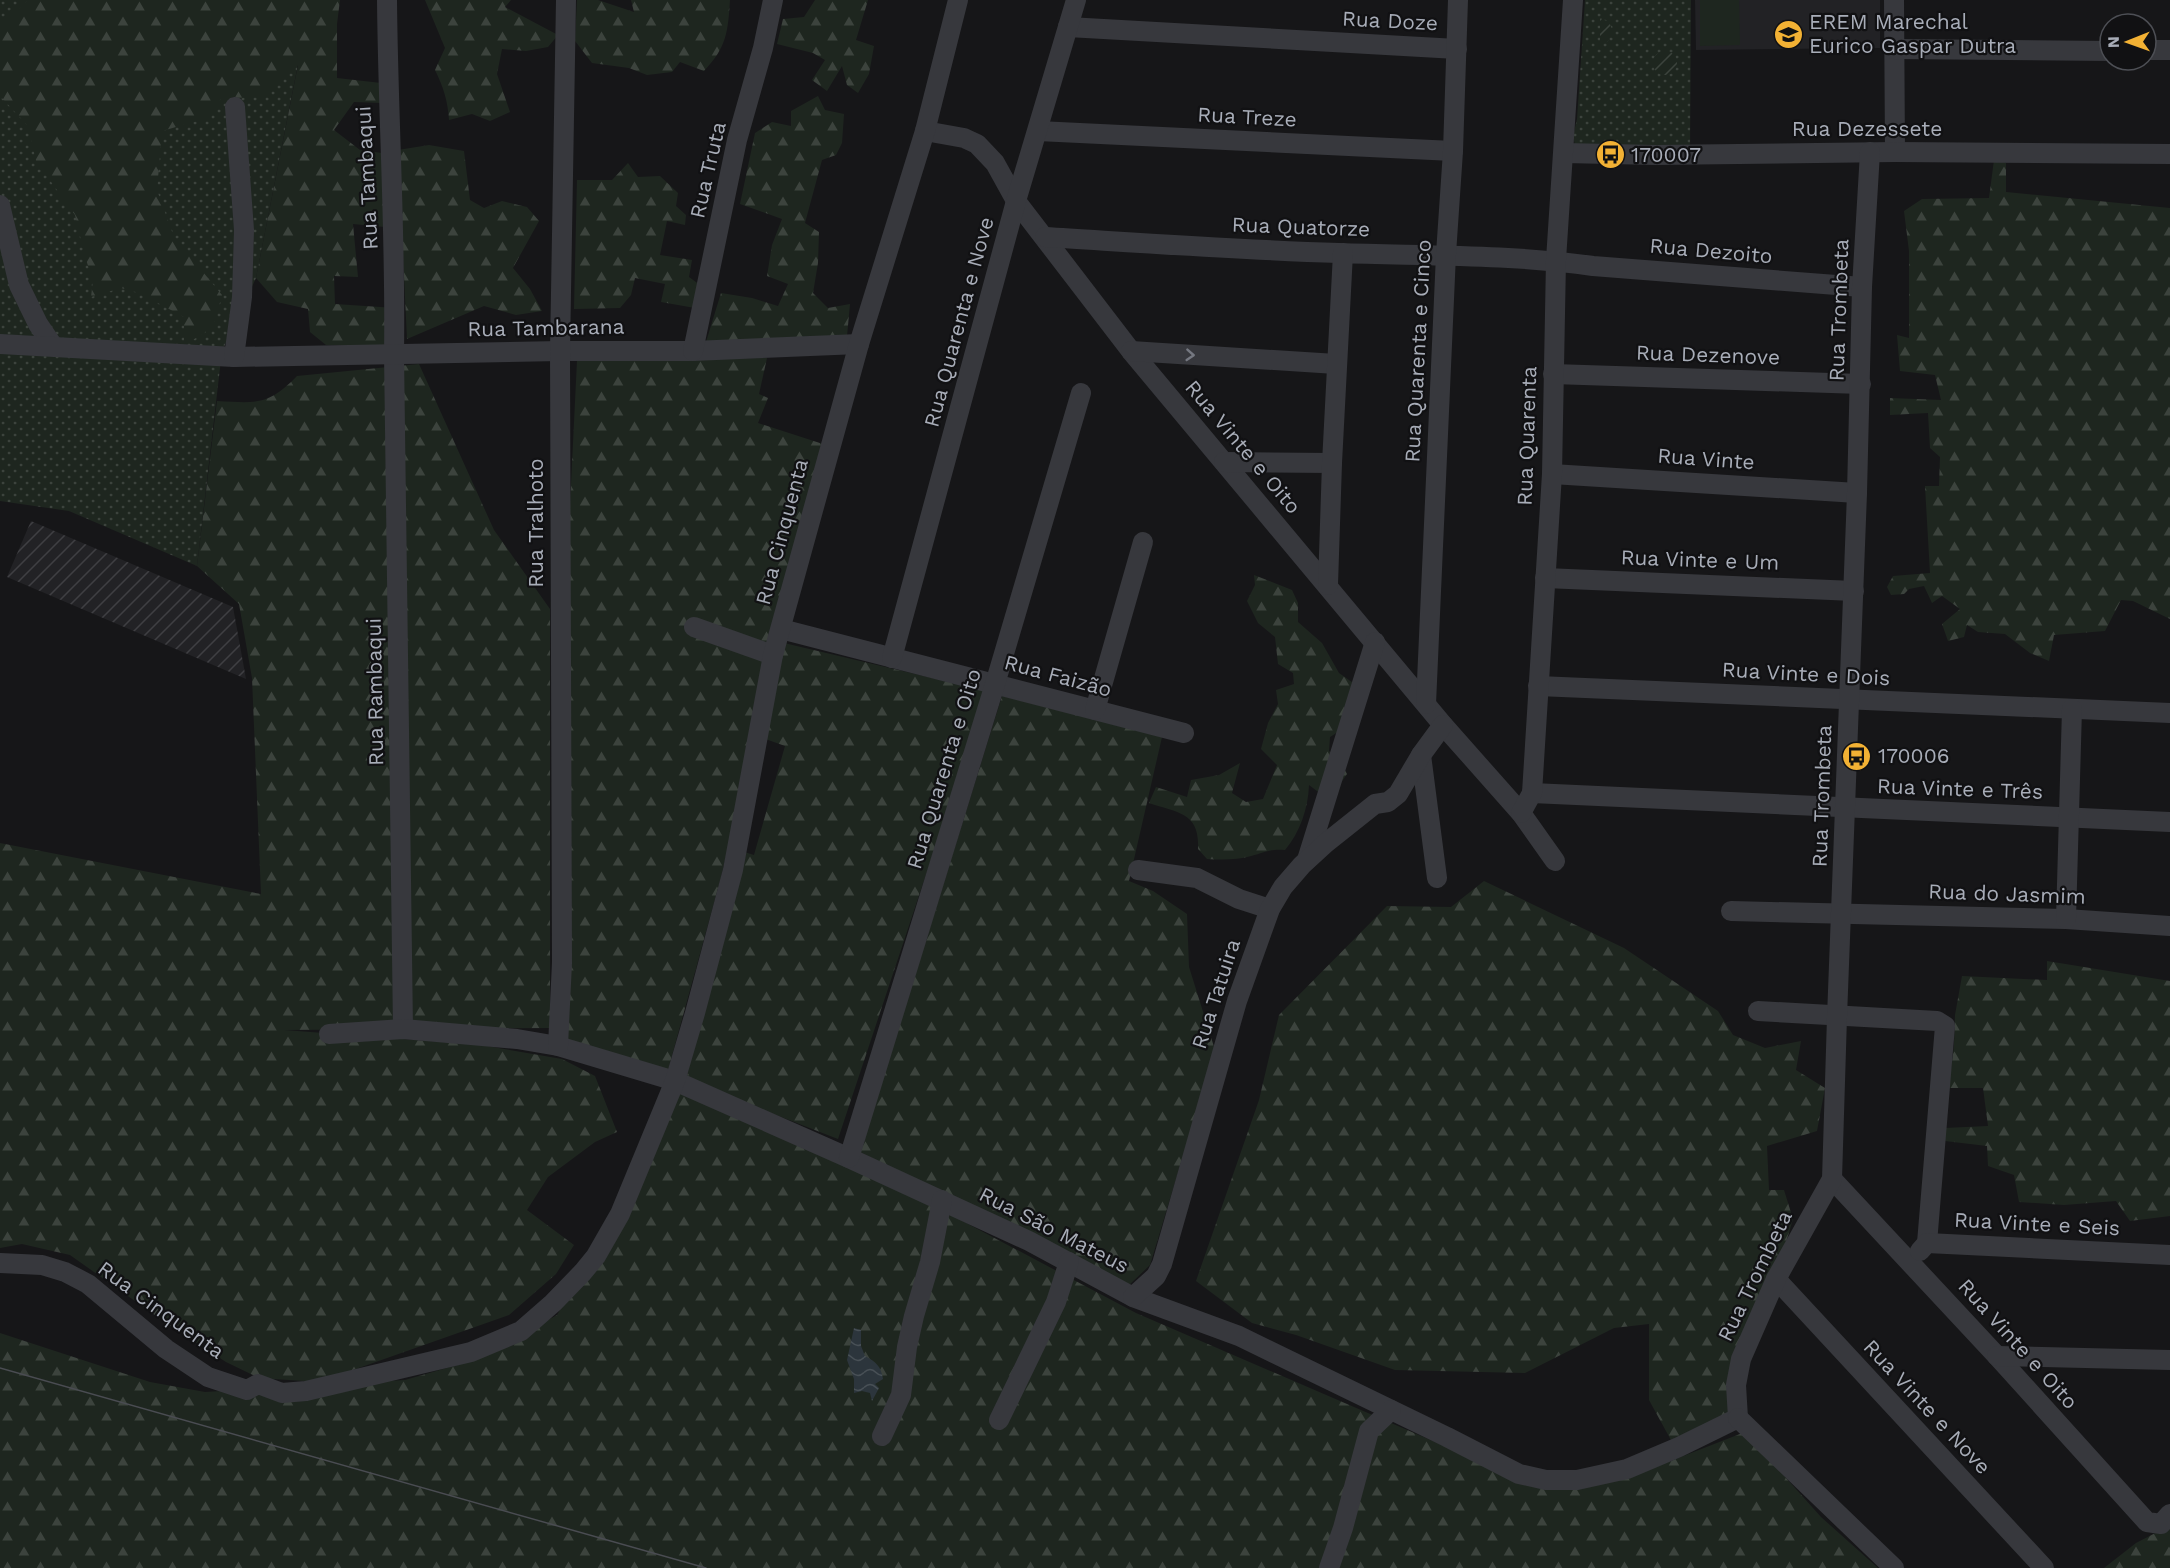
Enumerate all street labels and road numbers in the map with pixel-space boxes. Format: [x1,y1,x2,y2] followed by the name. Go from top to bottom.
[1341,6,1439,35] street label: Rua Doze
[1197,101,1297,132] street label: Rua Treze
[350,106,383,251] street label: Rua Tambaqui
[1792,116,1942,141] street label: Rua Dezessete
[684,119,731,221] street label: Rua Truta
[1231,212,1371,241] street label: Rua Quatorze
[918,214,999,430] street label: Rua Quarenta e Nove
[1649,233,1773,268] street label: Rua Dezoito
[1824,238,1853,382] street label: Rua Trombeta
[1399,239,1436,463] street label: Rua Quarenta e Cinco
[467,314,625,341] street label: Rua Tambarana
[1635,339,1781,370] street label: Rua Dezenove
[1512,366,1541,506] street label: Rua Quarenta
[1180,375,1306,518] street label: Rua Vinte e Oito
[1657,443,1756,474] street label: Rua Vinte
[750,456,813,608] street label: Rua Cinquenta
[523,458,548,588] street label: Rua Tralhoto
[1620,544,1780,575] street label: Rua Vinte e Um
[361,618,388,766] street label: Rua Rambaqui
[1002,649,1115,702] street label: Rua Faizão
[1721,657,1891,690] street label: Rua Vinte e Dois
[901,666,986,872] street label: Rua Quarenta e Oito
[1807,724,1836,868] street label: Rua Trombeta
[1877,773,2043,804] street label: Rua Vinte e Três
[1928,878,2086,909] street label: Rua do Jasmim
[1186,936,1245,1052] street label: Rua Tatuira
[975,1181,1133,1278] street label: Rua São Mateus
[1712,1206,1797,1345] street label: Rua Trombeta
[1953,1207,2121,1240] street label: Rua Vinte e Seis
[93,1255,229,1364] street label: Rua Cinquenta
[1953,1273,2083,1414] street label: Rua Vinte e Oito
[1859,1334,1996,1479] street label: Rua Vinte e Nove

